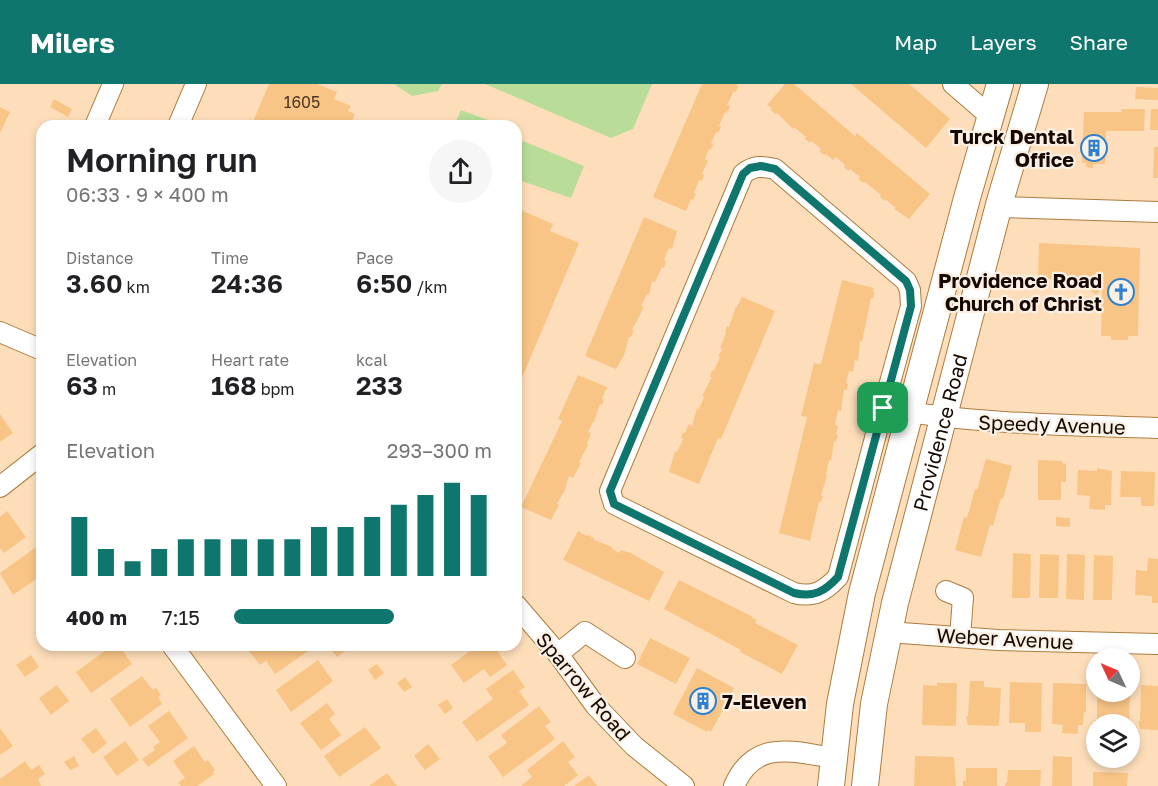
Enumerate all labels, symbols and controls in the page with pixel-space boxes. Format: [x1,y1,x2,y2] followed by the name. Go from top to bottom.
[30,26,115,59] text: Milers
[894,29,937,55] text: Map
[970,29,1037,55] text: Layers
[1070,29,1128,55] text: Share
[284,92,320,112] house number: 1605
[950,124,1074,171] place label: Turck Dental Office
[1079,133,1109,163] building icon: Turck Dental Office
[66,140,258,179] text: Morning run
[429,140,492,203] button: share
[66,182,229,206] text: 06:33 · 9 × 400 m
[66,248,133,268] text: Distance
[211,248,249,268] text: Time
[356,248,393,268] text: Pace
[66,268,123,299] text: 3.60
[211,268,283,299] text: 24:36
[356,268,412,299] text: 6:50
[938,268,1102,315] place label: Providence Road Church of Christ
[123,277,150,297] text: km
[412,277,447,297] text: /km
[1106,277,1136,307] church icon: Providence Road Church of Christ
[66,350,137,370] text: Elevation
[211,350,289,370] text: Heart rate
[356,350,388,370] text: kcal
[908,351,972,514] street label: Providence Road
[66,370,98,401] text: 63
[211,370,257,401] text: 168
[356,370,403,401] text: 233
[98,379,116,399] text: m
[257,379,295,399] text: bpm
[857,382,908,433] pin
[866,391,899,424] icon: arrive
[978,409,1126,439] street label: Speedy Avenue
[66,438,155,462] text: Elevation
[387,438,492,462] text: 293–300 m
[66,605,127,629] text: 400 m
[162,605,200,629] text: 7:15
[936,622,1074,654] street label: Weber Avenue
[532,627,636,745] street label: Sparrow Road
[1086,648,1140,702] north arrow
[1086,648,1140,768] map controls
[688,686,718,716] building icon: 7-Eleven
[722,689,806,713] place label: 7-Eleven
[1086,714,1140,768] button: layers

